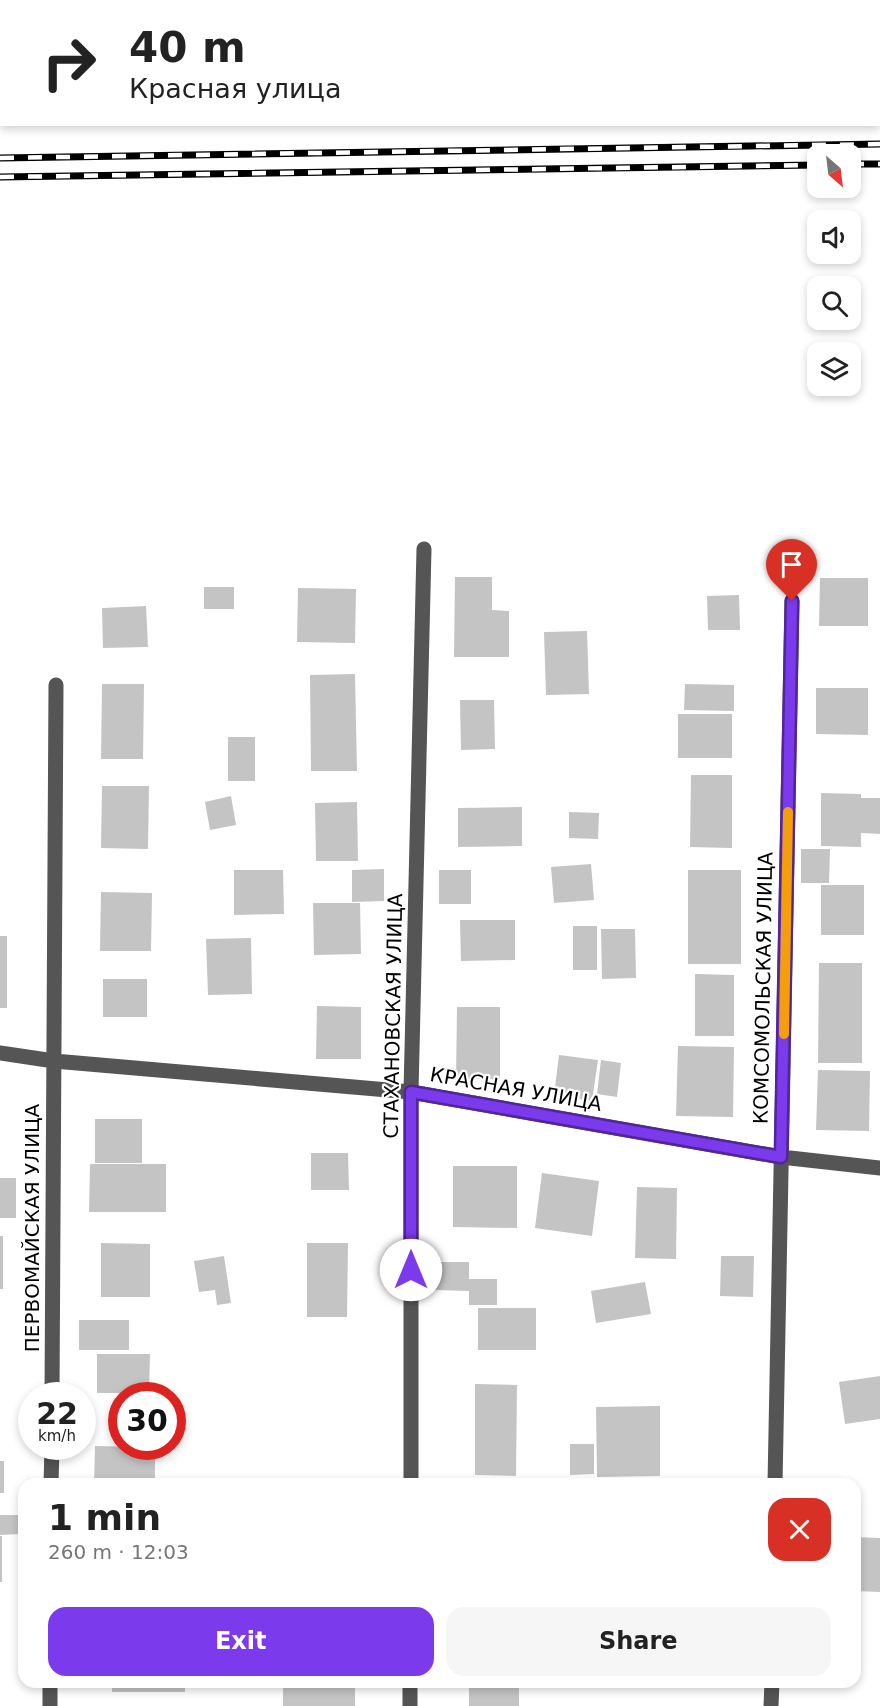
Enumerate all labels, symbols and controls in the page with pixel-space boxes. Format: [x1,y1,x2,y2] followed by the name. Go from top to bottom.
[129,23,246,72] text: 40 m
[30,24,108,102] icon: right
[129,73,341,104] text: Красная улица
[807,144,861,198] north arrow
[807,144,861,396] map controls
[807,210,861,264] button: sound
[807,276,861,330] button: search
[807,342,861,396] button: layers
[766,539,817,601] pin
[775,548,808,581] icon: arrive
[749,851,777,1124] street label: КОМСОМОЛЬСКАЯ УЛИЦА
[379,893,407,1139] street label: СТАХАНОВСКАЯ УЛИЦА
[428,1062,604,1116] street label: КРАСНАЯ УЛИЦА
[20,1103,44,1352] street label: ПЕРВОМАЙСКАЯ УЛИЦА
[379,1238,443,1302] position arrow
[108,1382,186,1460] speed limit sign: 30
[36,1396,78,1431] text: 22
[38,1427,76,1445] text: km/h
[48,1497,161,1538] text: 1 min
[768,1498,831,1561] button: close
[48,1540,189,1564] text: 260 m · 12:03
[48,1607,434,1676] button: Exit
[446,1607,831,1676] button: Share

